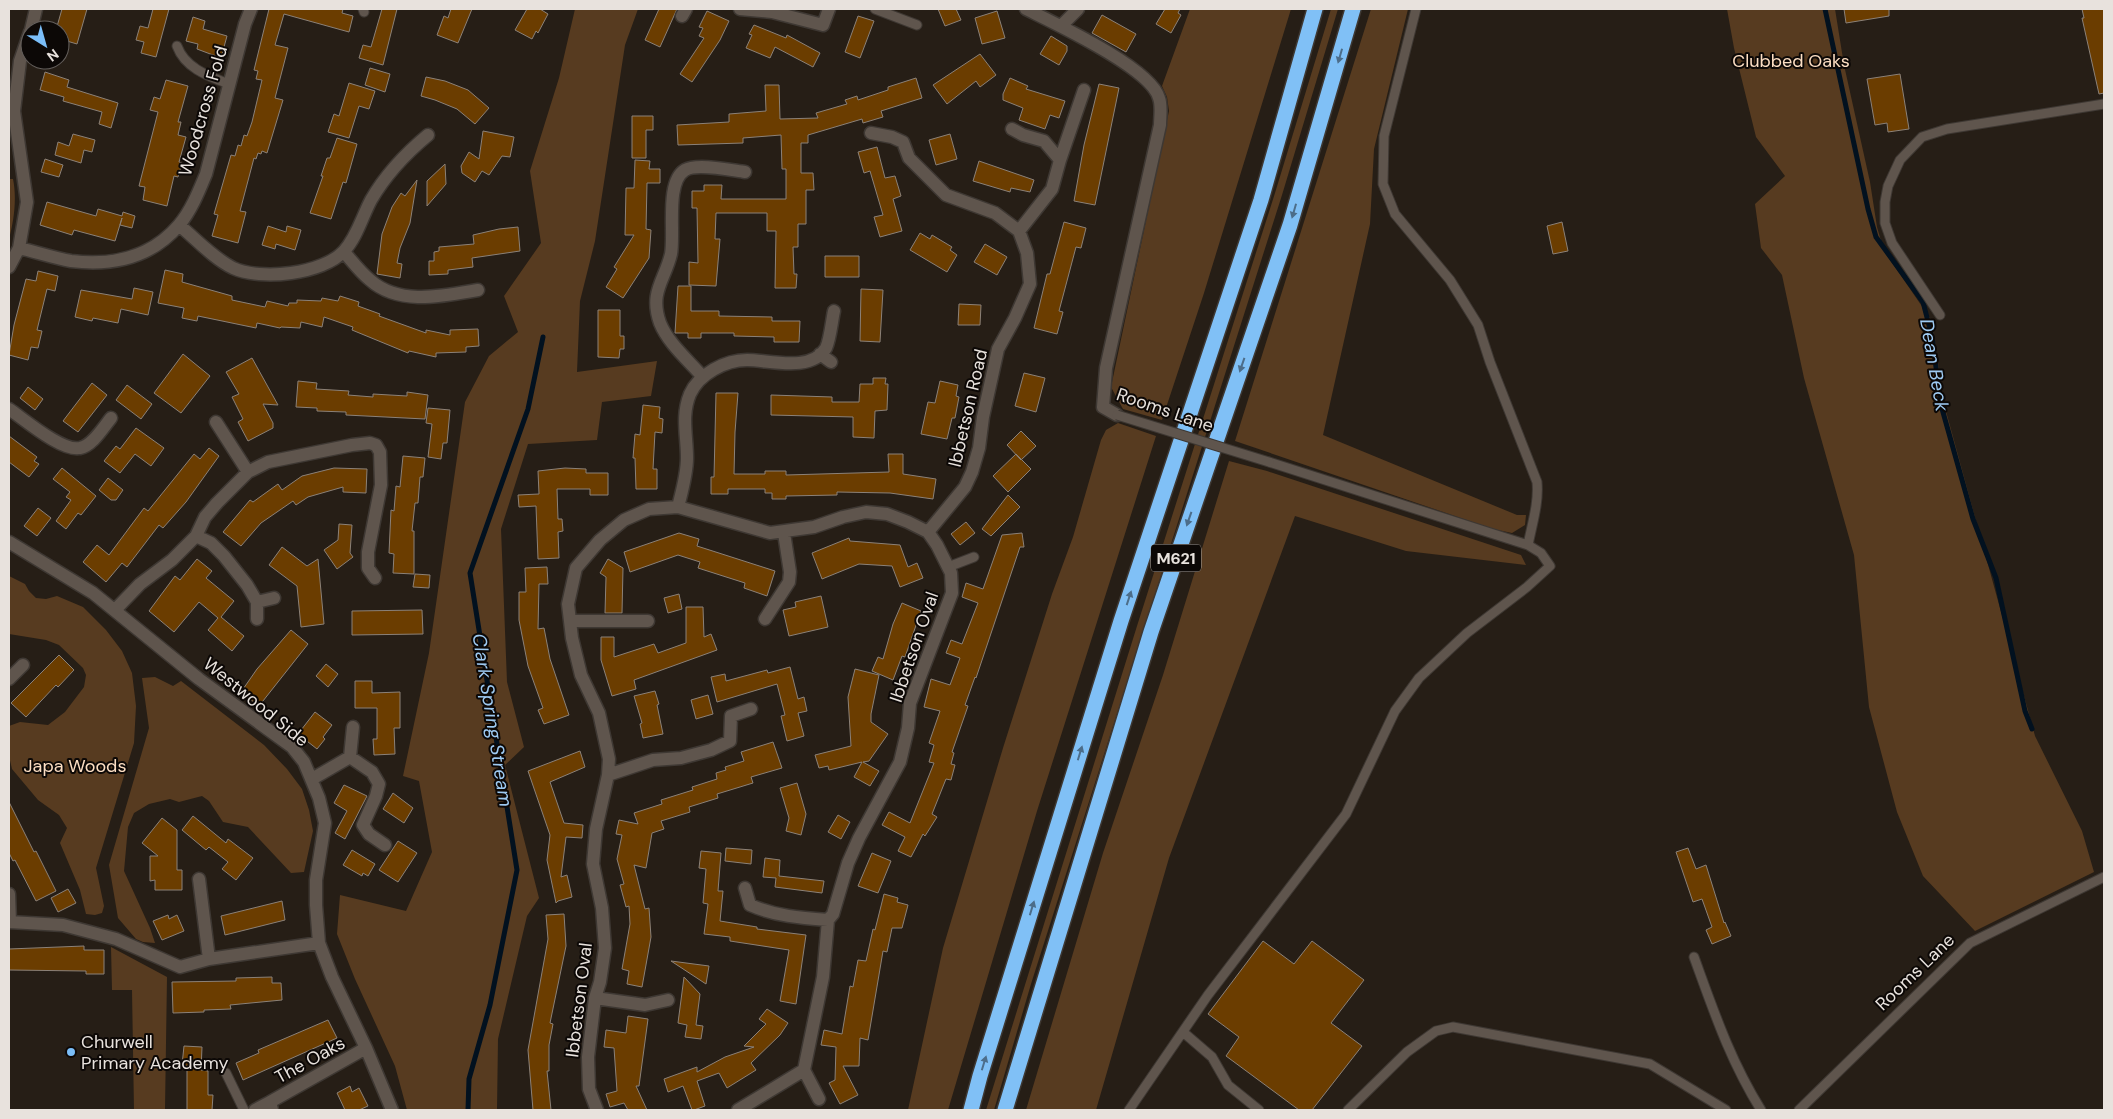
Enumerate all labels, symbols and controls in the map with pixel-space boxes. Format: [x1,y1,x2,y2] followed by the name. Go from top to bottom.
[20,20,70,70] north arrow
[173,43,233,179] street label: Woodcross Fold
[43,45,62,66] text: N
[1335,48,1343,63] one-way arrow
[1732,49,1850,73] park label: Clubbed Oaks
[1289,204,1297,219] one-way arrow
[1914,317,1955,414] water label: Dean Beck
[943,347,993,469] street label: Ibbetson Road
[1238,358,1245,373] one-way arrow
[1113,382,1217,438] street label: Rooms Lane
[1185,512,1193,527] one-way arrow
[1151,544,1201,572] road number: M621
[884,589,944,705] street label: Ibbetson Oval
[1125,590,1133,605] one-way arrow
[466,632,519,809] water label: Clark Spring Stream
[198,652,314,752] street label: Westwood Side
[1077,745,1084,760] one-way arrow
[24,754,126,778] park label: Japa Woods
[1028,900,1036,915] one-way arrow
[1870,928,1960,1016] street label: Rooms Lane
[560,941,598,1059] street label: Ibbetson Oval
[81,1030,229,1075] place label: Churwell Primary Academy
[271,1031,349,1089] street label: The Oaks
[65,1046,77,1058] marker: Churwell Primary Academy
[980,1056,988,1071] one-way arrow

